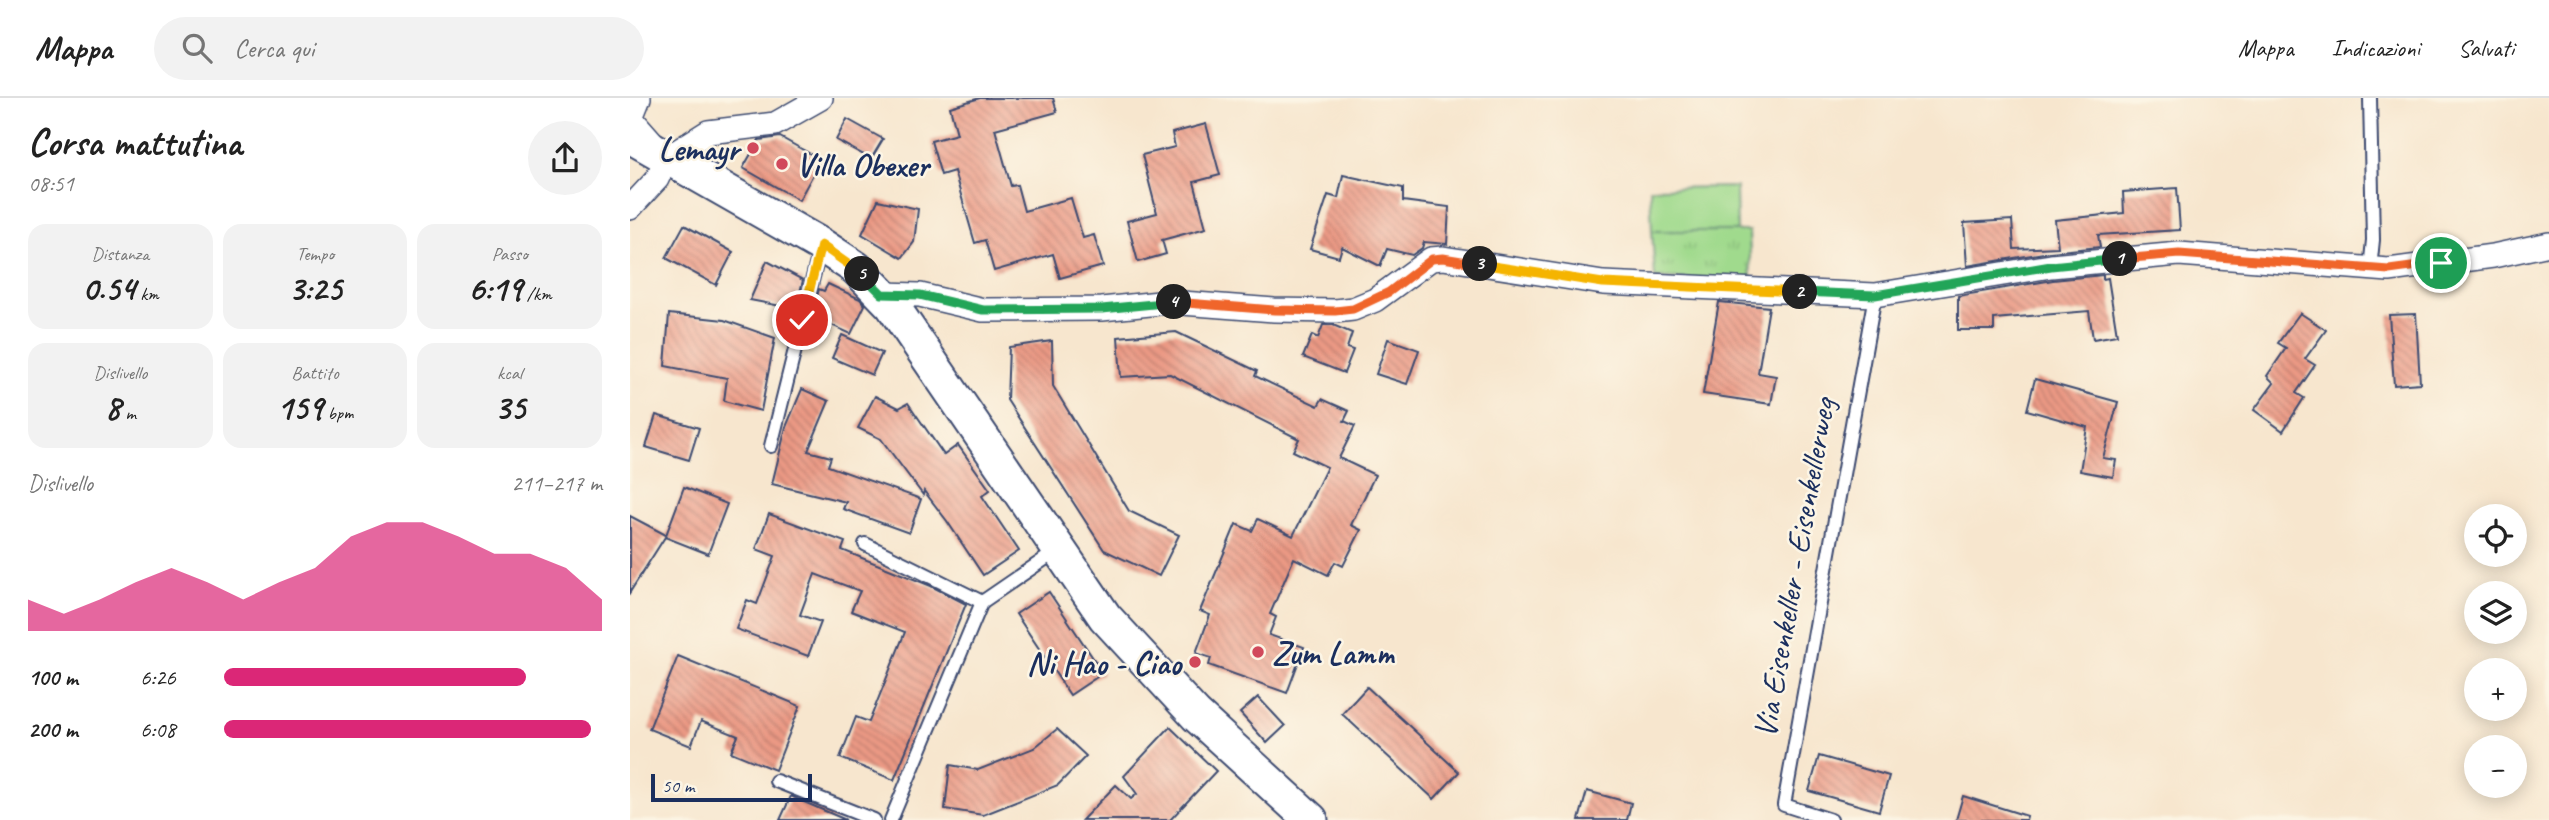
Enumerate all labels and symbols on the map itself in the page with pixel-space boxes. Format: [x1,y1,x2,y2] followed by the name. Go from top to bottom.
[658,128,742,170] place label: Lemayr
[745,140,761,156] marker: Lemayr
[796,144,932,186] place label: Villa Obexer
[774,156,790,172] marker: Villa Obexer
[2411,233,2471,293] pin
[2102,242,2138,276] pin: 1
[1462,246,1498,282] pin: 3
[845,256,880,292] pin: 5
[1782,274,1818,310] pin: 2
[1156,284,1192,320] pin: 4
[772,290,832,350] pin
[1743,393,1845,741] street label: Via Eisenkeller - Eisenkellerweg
[1272,632,1396,674] place label: Zum Lamm
[1027,642,1183,684] place label: Ni Hao - Ciao
[1250,644,1266,660] marker: Zum Lamm
[1187,654,1203,670] marker: Ni Hao - Ciao
[651,771,812,803] scale bar

